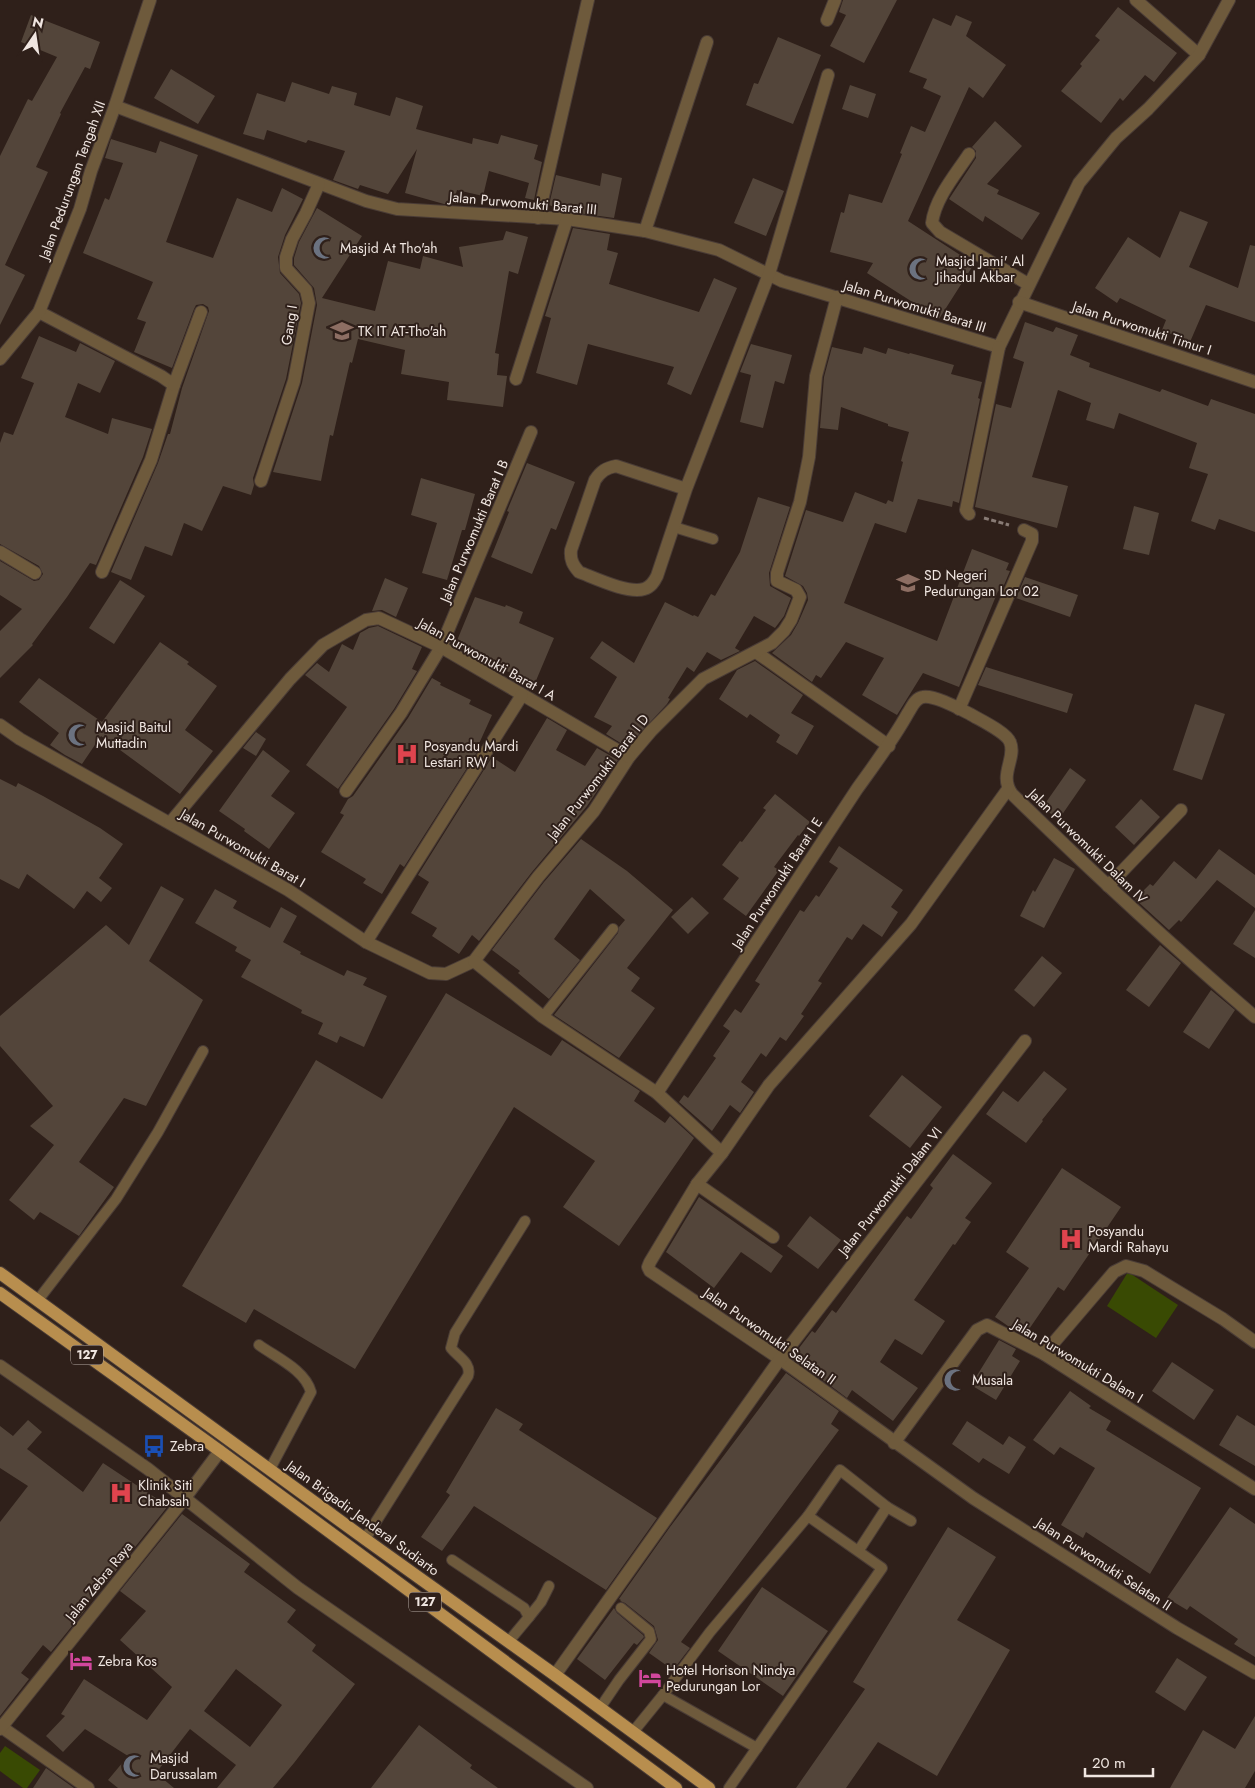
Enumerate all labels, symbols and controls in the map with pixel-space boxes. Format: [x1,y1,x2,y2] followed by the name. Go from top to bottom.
[10,10,60,60] north arrow
[30,11,46,33] text: N
[33,98,110,264] street label: Jalan Pedurungan Tengah XII
[446,186,598,219] street label: Jalan Purwomukti Barat III
[311,235,337,261] mosque icon: Masjid At Tho'ah
[340,238,438,258] place label: Masjid At Tho'ah
[934,251,1024,287] place label: Masjid Jami' Al Jihadul Akbar
[907,256,933,282] mosque icon: Masjid Jami' Al Jihadul Akbar
[839,274,989,337] street label: Jalan Purwomukti Barat III
[1068,295,1214,360] street label: Jalan Purwomukti Timur I
[276,303,302,347] street label: Gang I
[329,318,355,344] school or university icon: TK IT AT-Tho'ah
[358,321,446,341] place label: TK IT AT-Tho'ah
[434,456,513,607] street label: Jalan Purwomukti Barat I B
[924,565,1039,601] place label: SD Negeri Pedurungan Lor 02
[895,570,921,596] school or university icon: SD Negeri Pedurungan Lor 02
[413,612,560,706] street label: Jalan Purwomukti Barat I A
[541,710,654,846] street label: Jalan Purwomukti Barat I D
[96,717,171,753] place label: Masjid Baitul Muttadin
[66,722,92,748] mosque icon: Masjid Baitul Muttadin
[424,736,519,772] place label: Posyandu Mardi Lestari RW I
[394,741,420,767] hospital icon: Posyandu Mardi Lestari RW I
[1023,782,1152,909] street label: Jalan Purwomukti Dalam IV
[175,803,309,892] street label: Jalan Purwomukti Barat I
[726,813,827,954] street label: Jalan Purwomukti Barat I E
[832,1123,947,1261] street label: Jalan Purwomukti Dalam VI
[1088,1221,1169,1257] place label: Posyandu Mardi Rahayu
[1058,1226,1084,1252] hospital icon: Posyandu Mardi Rahayu
[698,1281,840,1389] street label: Jalan Purwomukti Selatan II
[1007,1313,1147,1408] street label: Jalan Purwomukti Dalam I
[71,1346,103,1364] road number: 127
[942,1367,968,1393] mosque icon: Musala
[972,1370,1013,1390] place label: Musala
[141,1433,167,1459] bus stop icon: Zebra
[170,1436,204,1456] place label: Zebra
[281,1455,444,1581] street label: Jalan Brigadir Jenderal Sudiarto
[138,1475,192,1511] place label: Klinik Siti Chabsah
[108,1480,134,1506] hospital icon: Klinik Siti Chabsah
[1031,1512,1175,1615] street label: Jalan Purwomukti Selatan II
[59,1537,137,1627] street label: Jalan Zebra Raya
[409,1592,441,1611] road number: 127
[68,1648,94,1674] hotel icon: Zebra Kos
[98,1651,157,1671] place label: Zebra Kos
[666,1660,795,1696] place label: Hotel Horison Nindya Pedurungan Lor
[637,1665,663,1691] hotel icon: Hotel Horison Nindya Pedurungan Lor
[1085,1746,1152,1778] scale bar
[150,1748,217,1784] place label: Masjid Darussalam
[1092,1752,1126,1774] text: 20 m
[121,1753,147,1779] mosque icon: Masjid Darussalam

